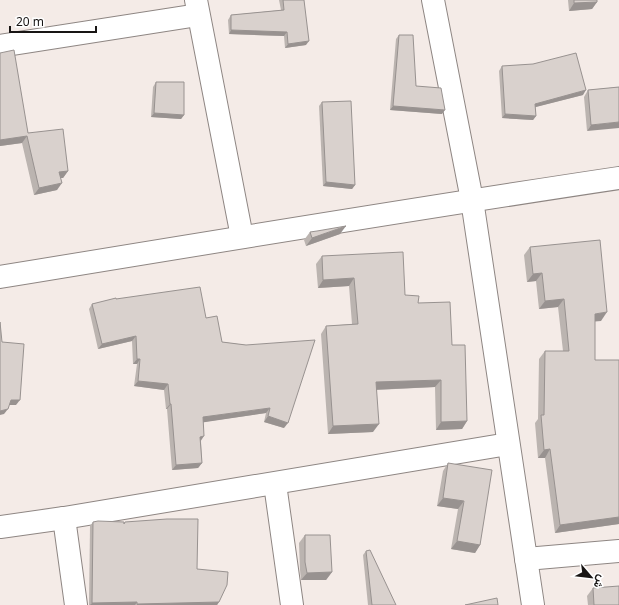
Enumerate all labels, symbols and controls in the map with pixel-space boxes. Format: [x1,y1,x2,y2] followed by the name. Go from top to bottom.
[10,8,96,34] scale bar
[16,13,44,30] text: 20 m
[571,557,611,597] north arrow
[591,573,610,591] text: ش

